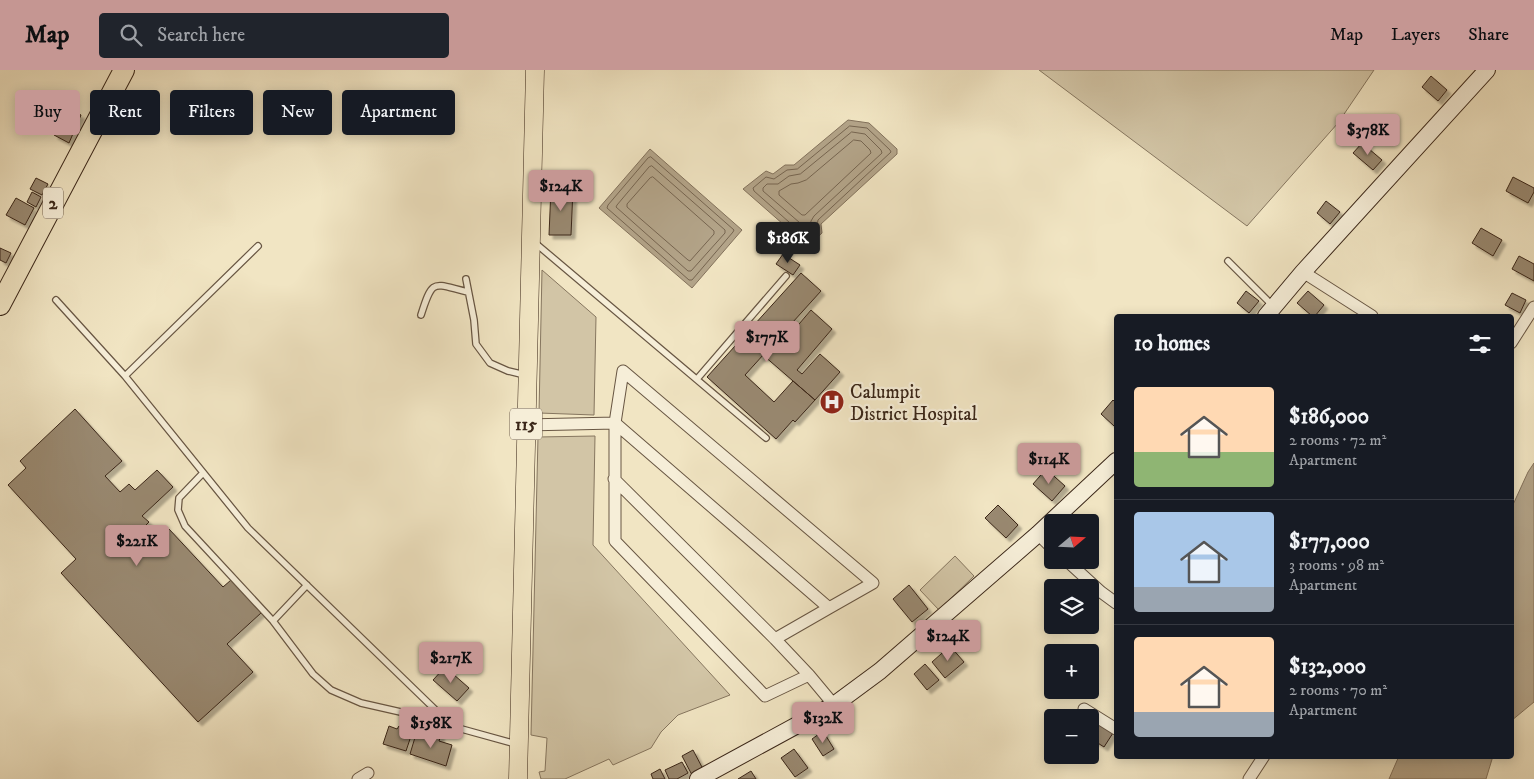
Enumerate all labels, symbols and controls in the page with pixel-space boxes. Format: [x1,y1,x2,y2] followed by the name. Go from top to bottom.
[99,13,449,58] search box
[25,20,69,50] text: Map
[117,21,145,49] icon: search
[157,24,245,47] text: Search here
[1330,24,1363,46] text: Map
[1391,24,1440,46] text: Layers
[1468,24,1509,46] text: Share
[15,90,80,135] chip: Buy
[90,90,160,135] chip: Rent
[170,90,253,135] chip: Filters
[263,90,332,135] chip: New
[342,90,455,135] chip: Apartment
[1333,114,1403,156] pin: $378K
[1347,120,1389,140] text: $378K
[526,170,596,212] pin: $124K
[540,176,582,196] text: $124K
[43,188,63,218] road number: 2
[753,222,823,264] pin: $186K
[767,228,809,248] text: $186K
[732,320,802,363] pin: $177K
[746,327,788,347] text: $177K
[1466,330,1494,358] icon: filters
[1134,331,1210,357] text: 10 homes
[850,381,978,426] place label: Calumpit District Hospital
[819,389,845,415] hospital icon: Calumpit District Hospital
[1289,404,1369,430] text: $186,000
[1174,407,1234,467] icon: home
[510,408,542,439] road number: 115
[1289,430,1386,450] text: 2 rooms · 72 m²
[1014,442,1084,485] pin: $114K
[1029,449,1069,469] text: $114K
[1289,450,1357,470] text: Apartment
[1044,514,1099,569] north arrow
[1044,514,1099,764] map controls
[102,524,172,567] pin: $221K
[1289,529,1370,555] text: $177,000
[116,531,158,551] text: $221K
[1174,532,1234,592] icon: home
[1289,555,1384,575] text: 3 rooms · 98 m²
[1289,575,1357,595] text: Apartment
[1044,579,1099,634] button: layers
[913,620,983,662] pin: $124K
[927,626,969,646] text: $124K
[416,642,486,684] pin: $217K
[1044,644,1099,699] button: +
[430,648,472,668] text: $217K
[1289,654,1366,680] text: $132,000
[1174,657,1234,717] icon: home
[1289,680,1387,700] text: 2 rooms · 70 m²
[1289,700,1357,720] text: Apartment
[788,702,858,744] pin: $132K
[396,706,466,749] pin: $158K
[803,708,843,728] text: $132K
[1044,709,1099,764] button: −
[410,713,452,733] text: $158K

